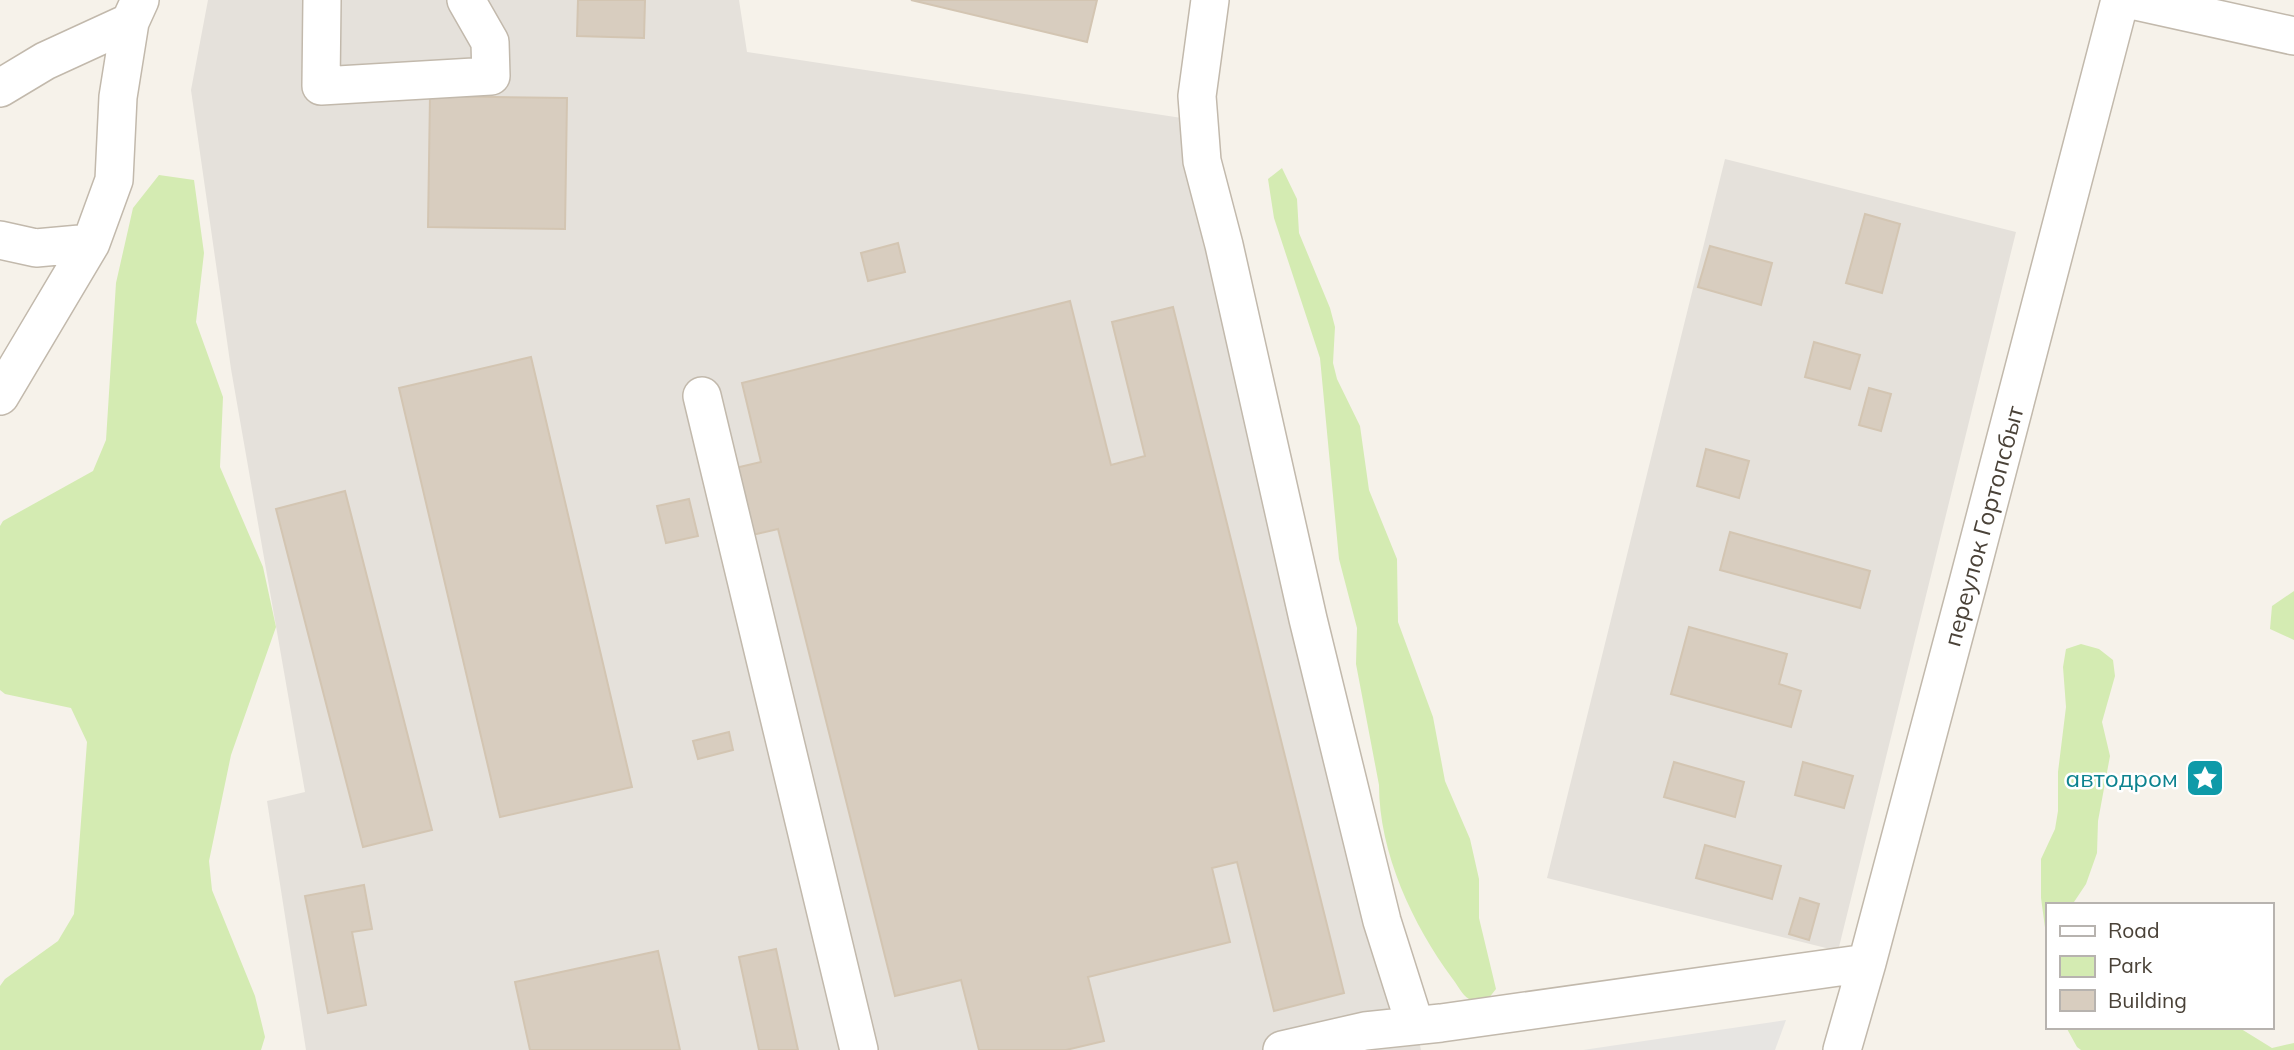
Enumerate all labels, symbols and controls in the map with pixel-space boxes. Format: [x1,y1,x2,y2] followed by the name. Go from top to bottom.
[1936,402,2030,650] street label: переулок Гортопсбыт
[2184,757,2226,799] place icon: автодром
[2066,763,2178,793] place label: автодром
[2046,903,2273,1029] legend
[2108,917,2159,943] text: Road
[2108,952,2152,978] text: Park
[2108,987,2187,1013] text: Building

